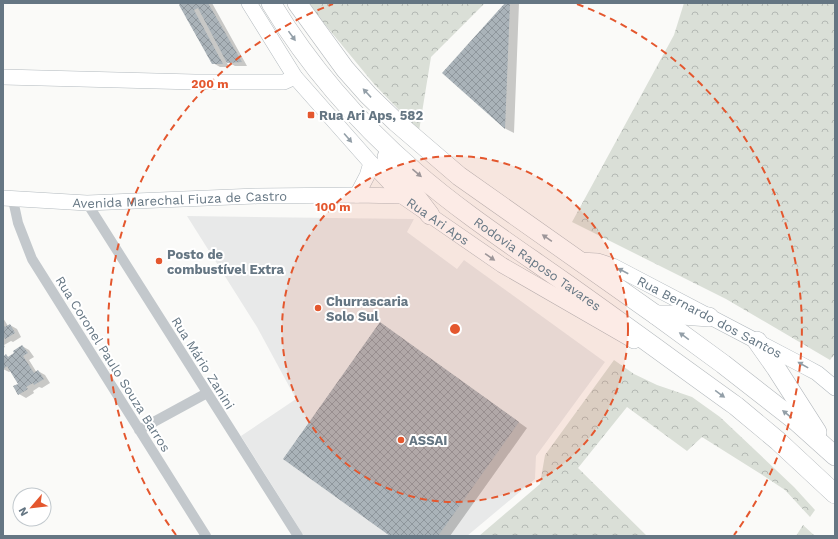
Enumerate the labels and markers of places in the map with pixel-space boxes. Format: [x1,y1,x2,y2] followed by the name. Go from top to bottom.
[319,108,423,123] place label: Rua Ari Aps, 582
[306,110,316,120] marker: Rua Ari Aps, 582
[167,247,285,277] place label: Posto de combustível Extra
[154,256,164,266] marker: Posto de combustível Extra
[326,294,409,324] place label: Churrascaria Solo Sul
[313,303,323,313] marker: Churrascaria Solo Sul
[448,322,462,336] centre of rings
[409,433,447,448] place label: ASSAI
[396,435,406,445] marker: ASSAI

